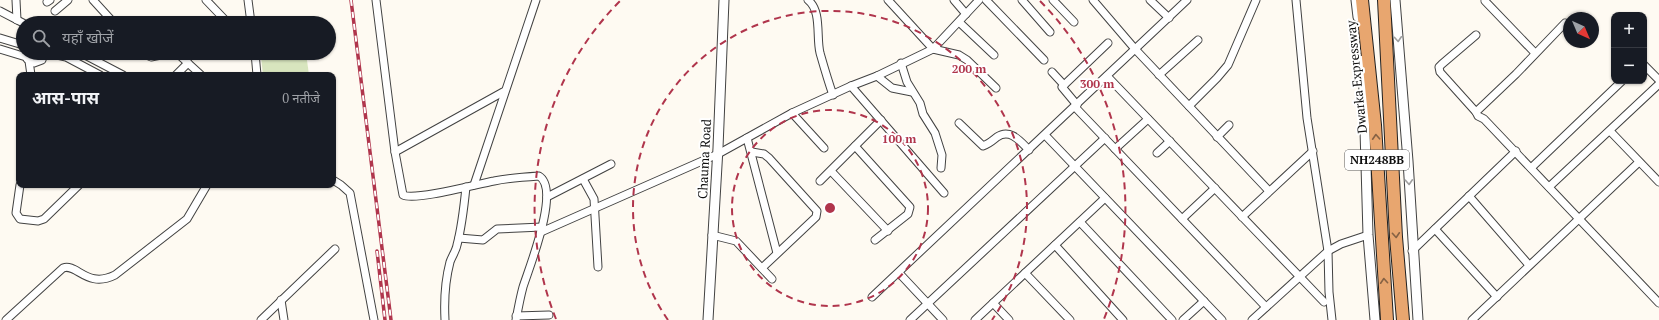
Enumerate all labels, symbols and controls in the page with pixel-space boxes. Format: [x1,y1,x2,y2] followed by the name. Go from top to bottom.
[1563,12,1599,48] north arrow
[1611,12,1647,84] map controls
[1611,12,1647,48] button: +
[16,16,336,60] search box
[1341,19,1371,134] street label: Dwarka Expressway
[30,27,52,49] icon: search
[62,27,113,47] text: यहाँ खोजें
[1393,36,1402,42] one-way arrow
[1611,48,1647,84] button: −
[952,61,986,76] text: 200 m
[1080,76,1114,91] text: 300 m
[32,86,99,109] text: आस-पास
[282,89,320,107] text: 0 नतीजे
[693,119,715,199] street label: Chauma Road
[882,131,916,146] text: 100 m
[1371,134,1380,140] one-way arrow
[1345,150,1409,170] road number: NH248BB
[1405,179,1413,185] one-way arrow
[823,201,837,215] centre of rings
[1392,232,1401,238] one-way arrow
[1379,278,1388,284] one-way arrow

